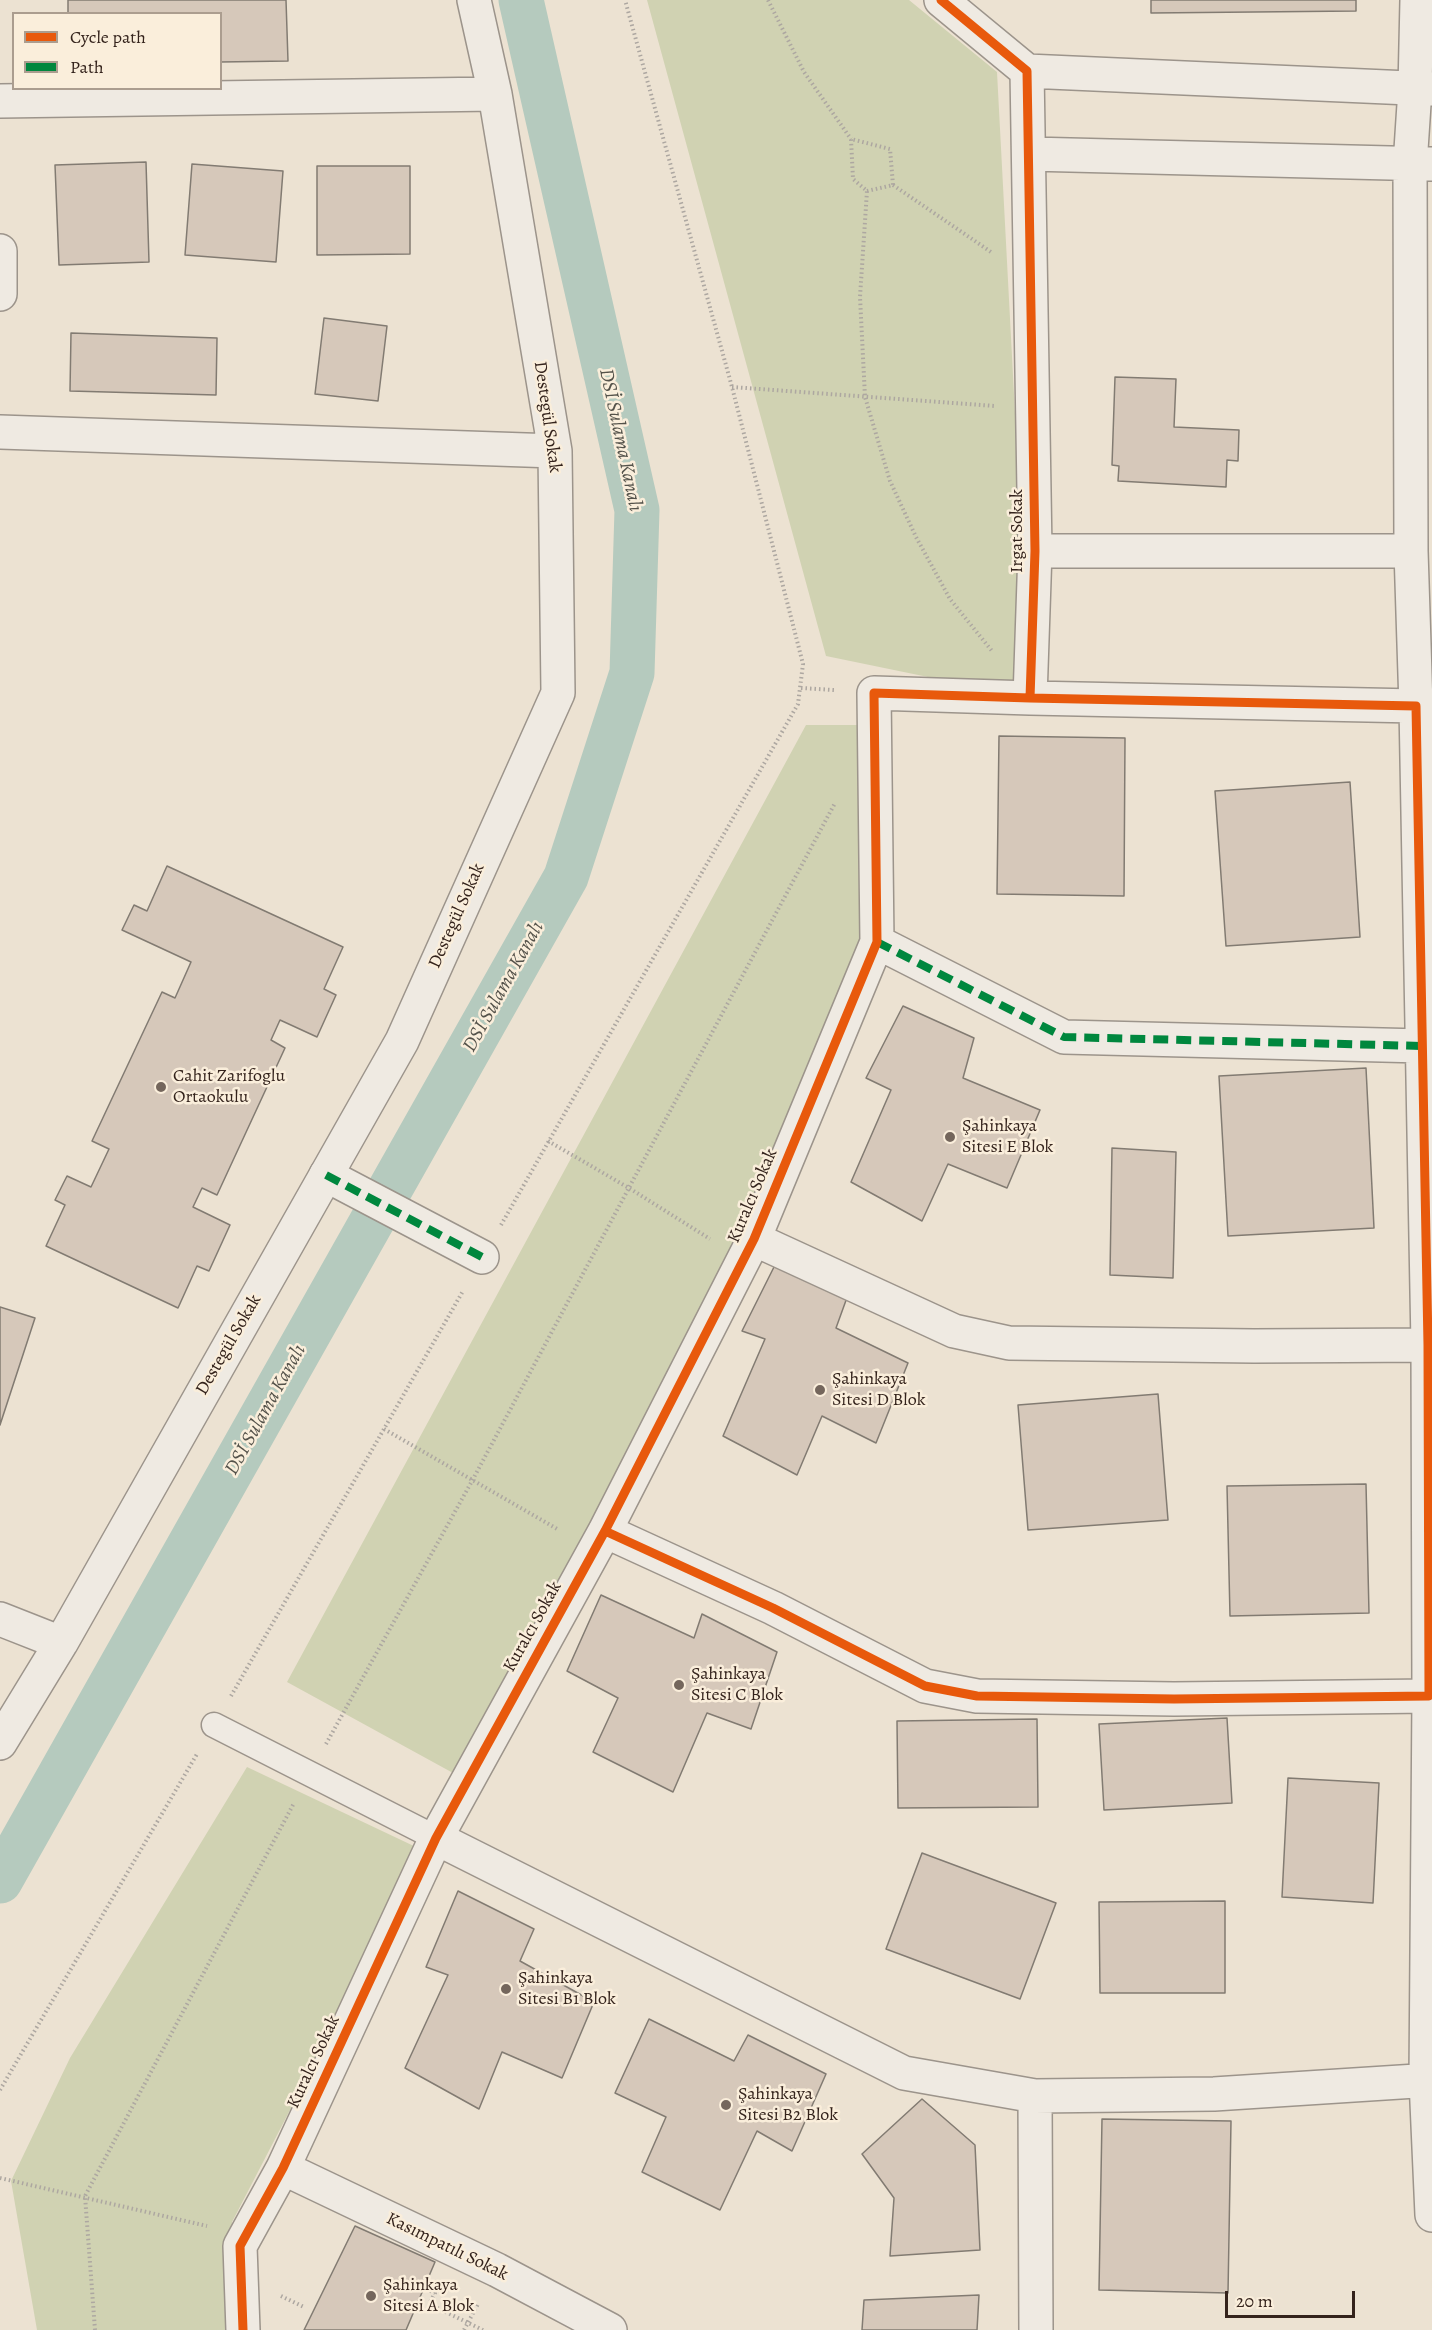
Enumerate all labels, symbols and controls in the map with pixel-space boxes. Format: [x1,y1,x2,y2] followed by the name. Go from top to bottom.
[12,12,222,90] legend
[70,25,146,49] text: Cycle path
[70,55,104,79] text: Path
[528,360,566,474] street label: Destegül Sokak
[593,366,647,514] water label: DSİ Sulama Kanalı
[1007,489,1029,573] street label: Irgat Sokak
[424,860,490,972] street label: Destegül Sokak
[458,918,550,1056] water label: DSİ Sulama Kanalı
[173,1066,285,1108] place label: Cahit Zarifoglu Ortaokulu
[154,1080,168,1094] marker: Cahit Zarifoglu Ortaokulu
[962,1116,1054,1158] place label: Şahinkaya Sitesi E Blok
[943,1130,957,1144] marker: Şahinkaya Sitesi E Blok
[723,1146,783,1246] street label: Kuralcı Sokak
[192,1291,266,1399] street label: Destegül Sokak
[220,1341,312,1479] water label: DSİ Sulama Kanalı
[832,1369,926,1412] place label: Şahinkaya Sitesi D Blok
[813,1383,827,1397] marker: Şahinkaya Sitesi D Blok
[499,1578,567,1676] street label: Kuralcı Sokak
[691,1664,783,1706] place label: Şahinkaya Sitesi C Blok
[672,1678,686,1692] marker: Şahinkaya Sitesi C Blok
[518,1968,616,2010] place label: Şahinkaya Sitesi B1 Blok
[499,1982,513,1996] marker: Şahinkaya Sitesi B1 Blok
[283,2012,345,2112] street label: Kuralcı Sokak
[738,2084,838,2126] place label: Şahinkaya Sitesi B2 Blok
[719,2098,733,2112] marker: Şahinkaya Sitesi B2 Blok
[383,2208,511,2286] street label: Kasımpatılı Sokak
[383,2275,474,2318] place label: Şahinkaya Sitesi A Blok
[1228,2279,1358,2317] scale bar
[364,2289,378,2303] marker: Şahinkaya Sitesi A Blok
[1236,2289,1273,2313] text: 20 m

